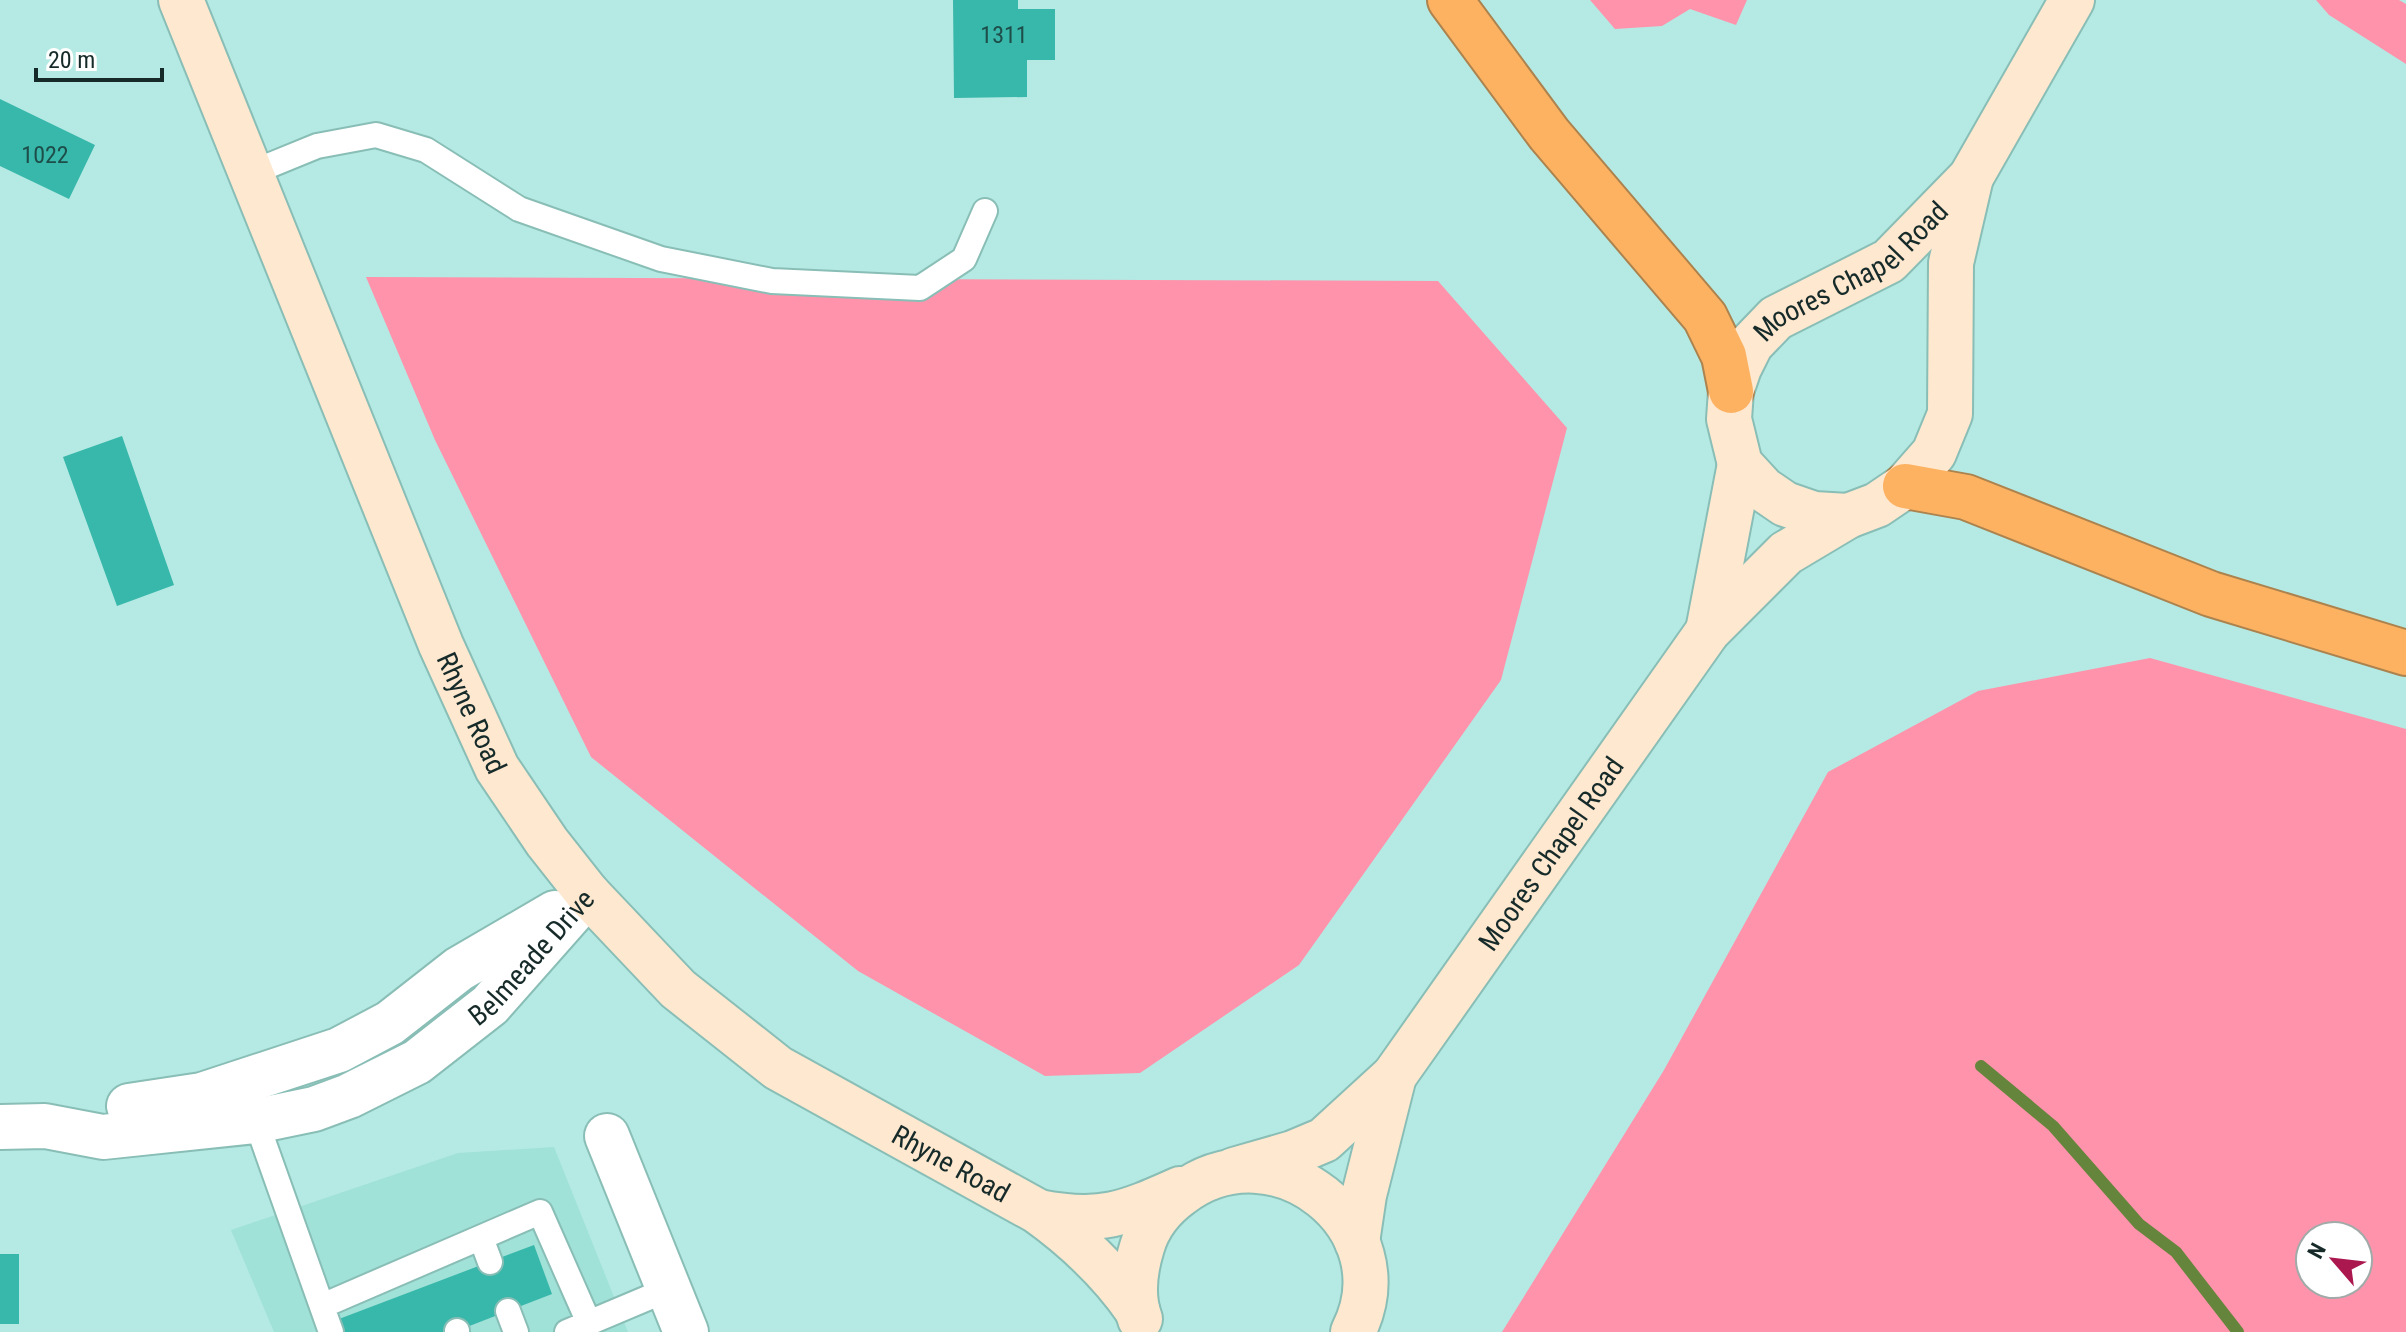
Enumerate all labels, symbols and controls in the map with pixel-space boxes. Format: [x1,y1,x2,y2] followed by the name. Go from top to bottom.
[980,21,1028,49] house number: 1311
[36,32,162,82] scale bar
[48,46,95,74] text: 20 m
[21,141,69,169] house number: 1022
[1747,195,1955,348] street label: Moores Chapel Road
[430,647,513,779] street label: Rhyne Road
[1472,751,1631,957] street label: Moores Chapel Road
[462,883,601,1033] street label: Belmeade Drive
[886,1118,1015,1210] street label: Rhyne Road
[2294,1220,2374,1300] north arrow
[2303,1239,2331,1263] text: N

